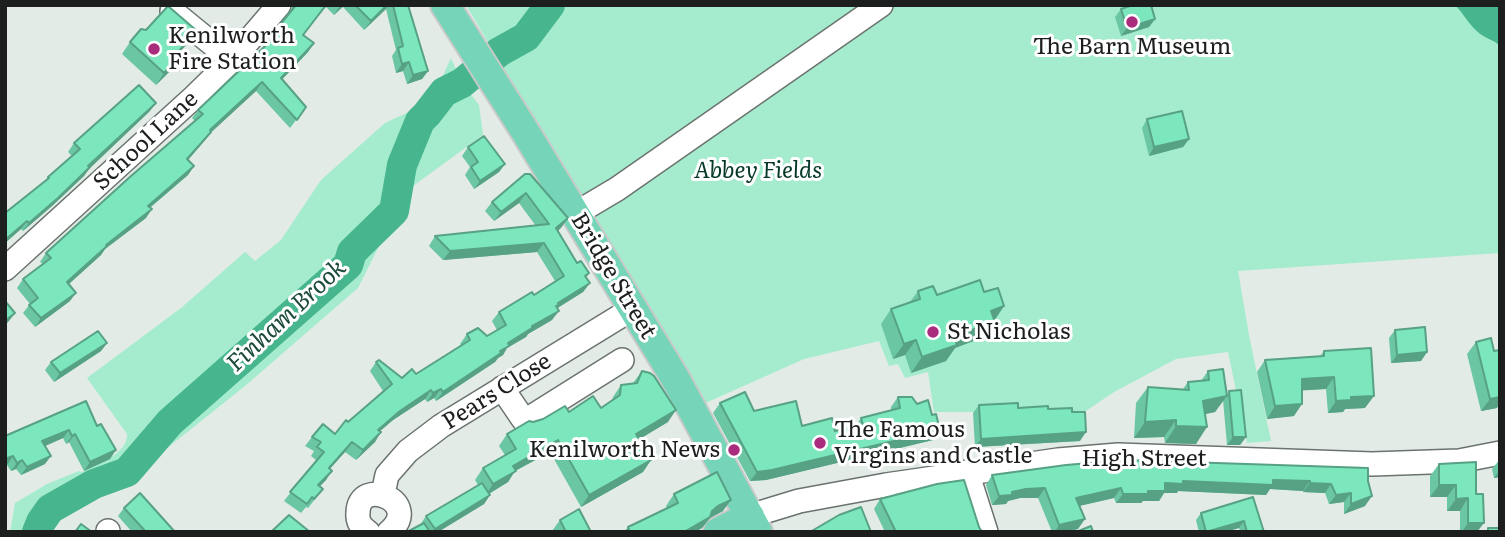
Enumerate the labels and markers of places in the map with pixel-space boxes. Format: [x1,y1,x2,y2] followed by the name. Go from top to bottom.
[1124,14,1140,30] marker: The Barn Museum
[168,22,297,76] place label: Kenilworth Fire Station
[1033,33,1231,61] place label: The Barn Museum
[146,41,162,57] marker: Kenilworth Fire Station
[947,318,1070,346] place label: St Nicholas
[925,324,941,340] marker: St Nicholas
[834,416,1032,470] place label: The Famous Virgins and Castle
[812,435,828,451] marker: The Famous Virgins and Castle
[529,436,720,464] place label: Kenilworth News
[726,442,742,458] marker: Kenilworth News

